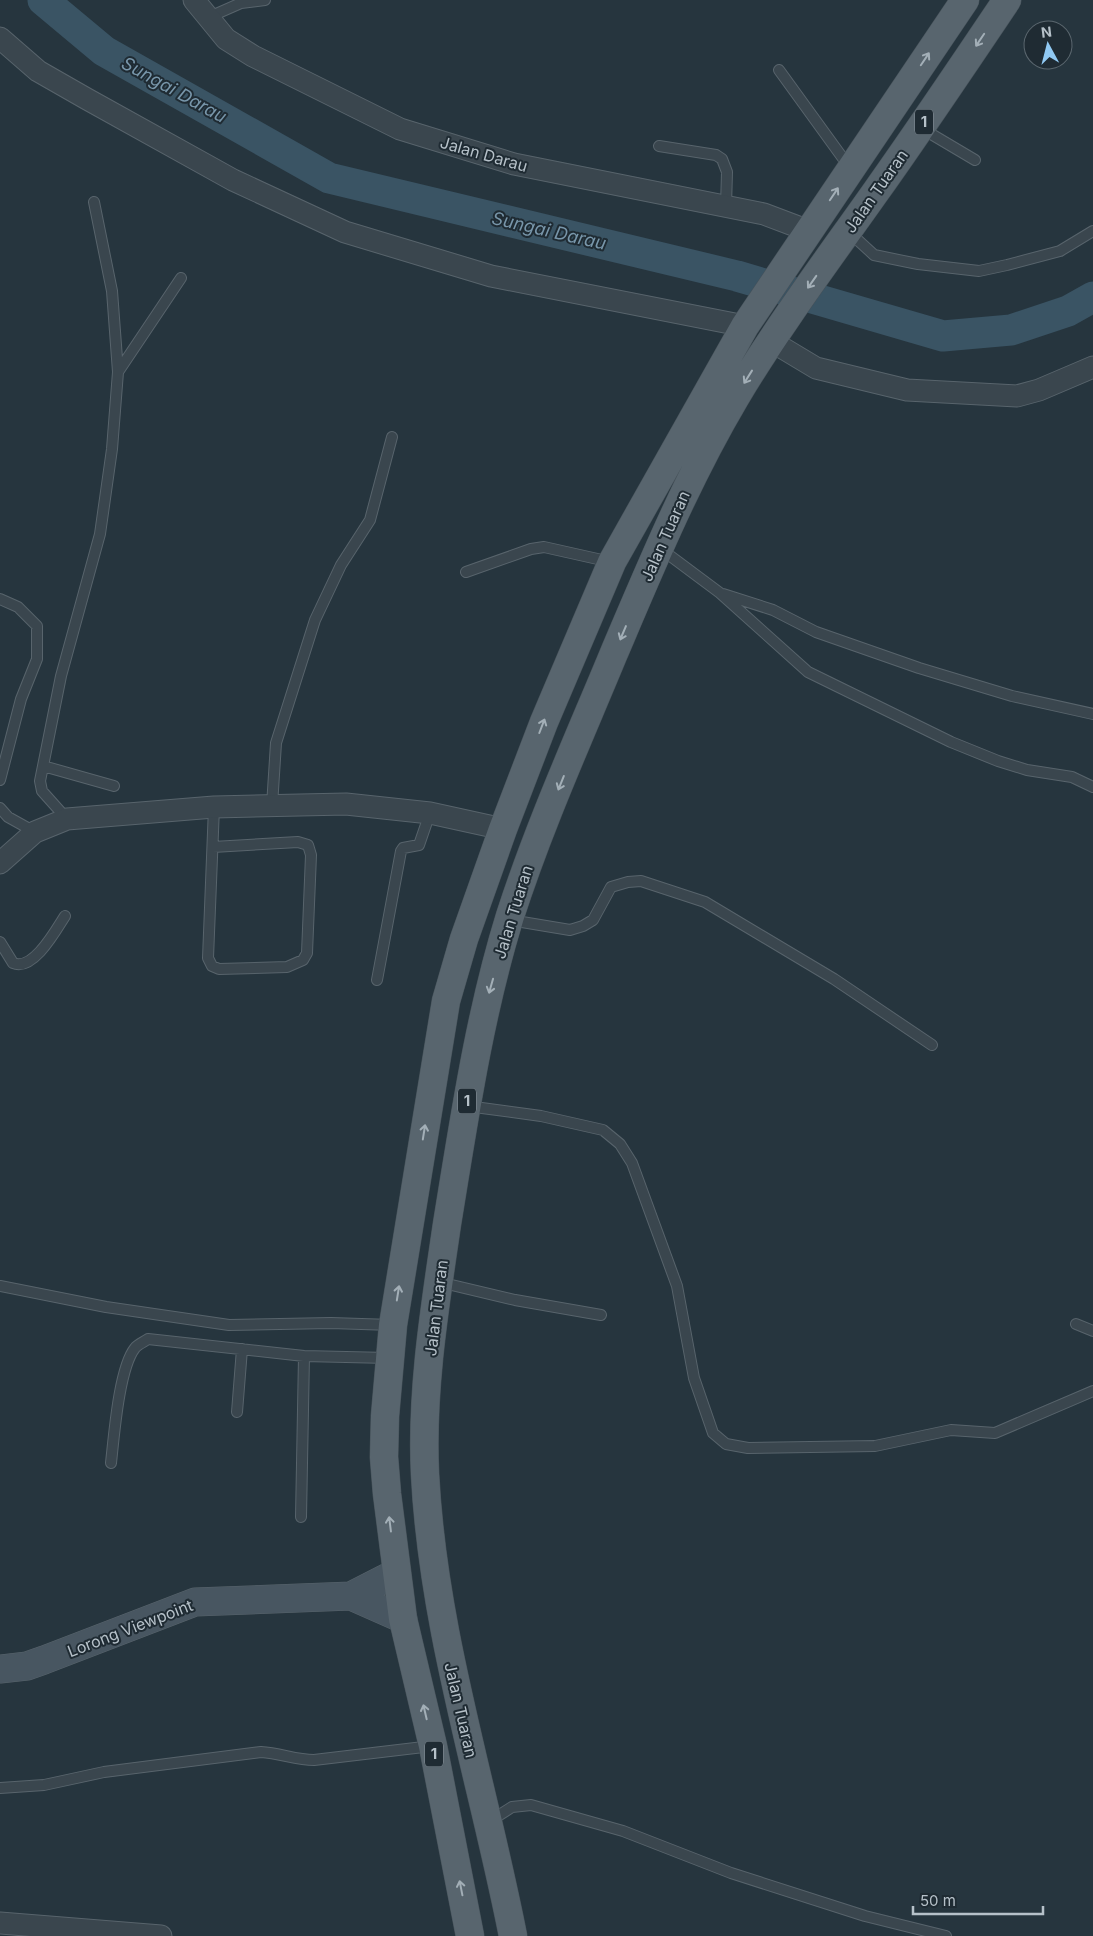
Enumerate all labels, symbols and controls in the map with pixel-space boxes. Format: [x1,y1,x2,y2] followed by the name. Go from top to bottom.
[1023,20,1073,70] north arrow
[1040,23,1053,41] text: N
[975,33,985,47] one-way arrow
[118,52,231,127] water label: Sungai Darau
[920,53,930,67] one-way arrow
[915,110,933,134] road number: 1
[438,132,530,176] street label: Jalan Darau
[840,146,912,236] street label: Jalan Tuaran
[829,187,839,201] one-way arrow
[490,207,609,254] water label: Sungai Darau
[807,275,817,289] one-way arrow
[743,370,753,384] one-way arrow
[636,488,694,584] street label: Jalan Tuaran
[618,625,627,640] one-way arrow
[538,719,547,734] one-way arrow
[555,775,565,790] one-way arrow
[489,863,537,961] street label: Jalan Tuaran
[485,977,495,993] one-way arrow
[458,1088,476,1114] road number: 1
[419,1125,429,1141] one-way arrow
[420,1259,452,1357] street label: Jalan Tuaran
[394,1285,404,1301] one-way arrow
[385,1517,395,1533] one-way arrow
[64,1595,196,1661] street label: Lorong Viewpoint
[440,1661,482,1759] street label: Jalan Tuaran
[420,1704,429,1720] one-way arrow
[425,1742,443,1766] road number: 1
[455,1881,465,1897] one-way arrow
[913,1884,1043,1916] scale bar
[920,1891,956,1910] text: 50 m

